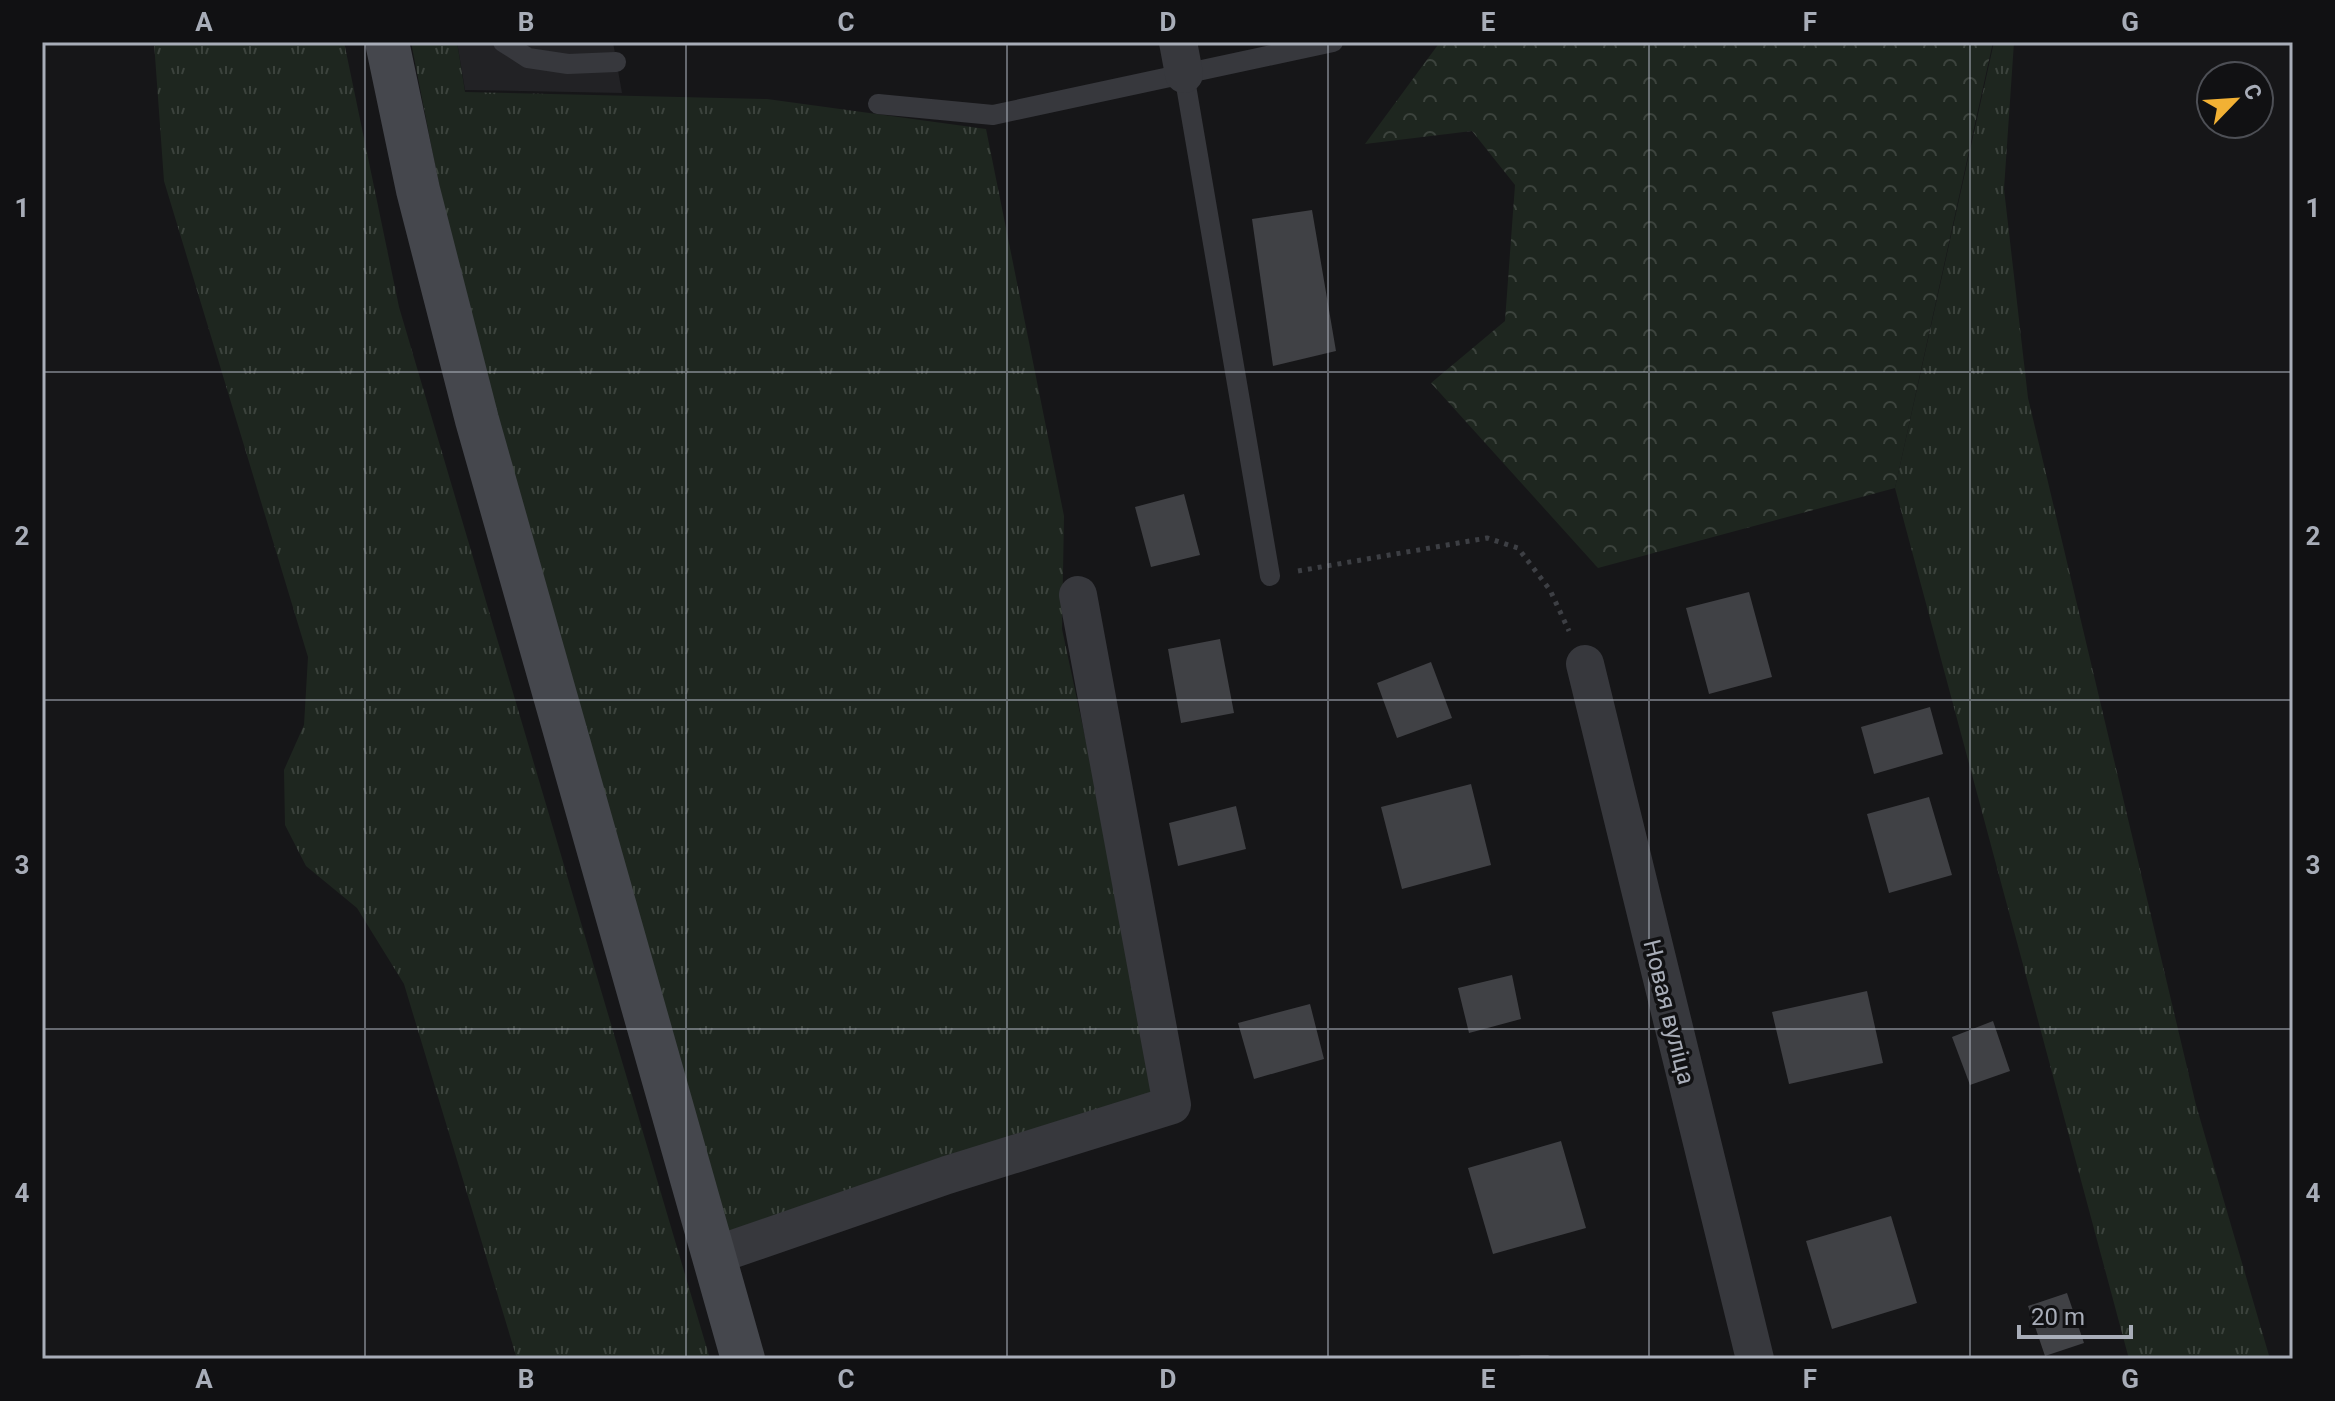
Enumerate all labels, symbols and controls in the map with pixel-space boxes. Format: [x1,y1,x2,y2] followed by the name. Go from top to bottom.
[195,7,213,37] text: A
[518,7,534,37] text: B
[837,7,855,37] text: C
[1160,7,1176,37] text: D
[1481,7,1496,37] text: E
[1803,7,1817,37] text: F
[2121,7,2139,37] text: G
[2195,60,2275,140] north arrow
[2238,80,2267,104] text: С
[15,193,29,223] text: 1
[2306,193,2320,223] text: 1
[15,521,29,551] text: 2
[2306,521,2320,551] text: 2
[15,850,29,880] text: 3
[2306,850,2320,880] text: 3
[1637,937,1701,1087] street label: Новая вуліца
[15,1178,30,1208] text: 4
[2306,1178,2321,1208] text: 4
[2019,1289,2131,1339] scale bar
[2031,1303,2085,1331] text: 20 m
[195,1364,213,1394] text: A
[518,1364,534,1394] text: B
[837,1364,855,1394] text: C
[1160,1364,1176,1394] text: D
[1481,1364,1496,1394] text: E
[1803,1364,1817,1394] text: F
[2121,1364,2139,1394] text: G

